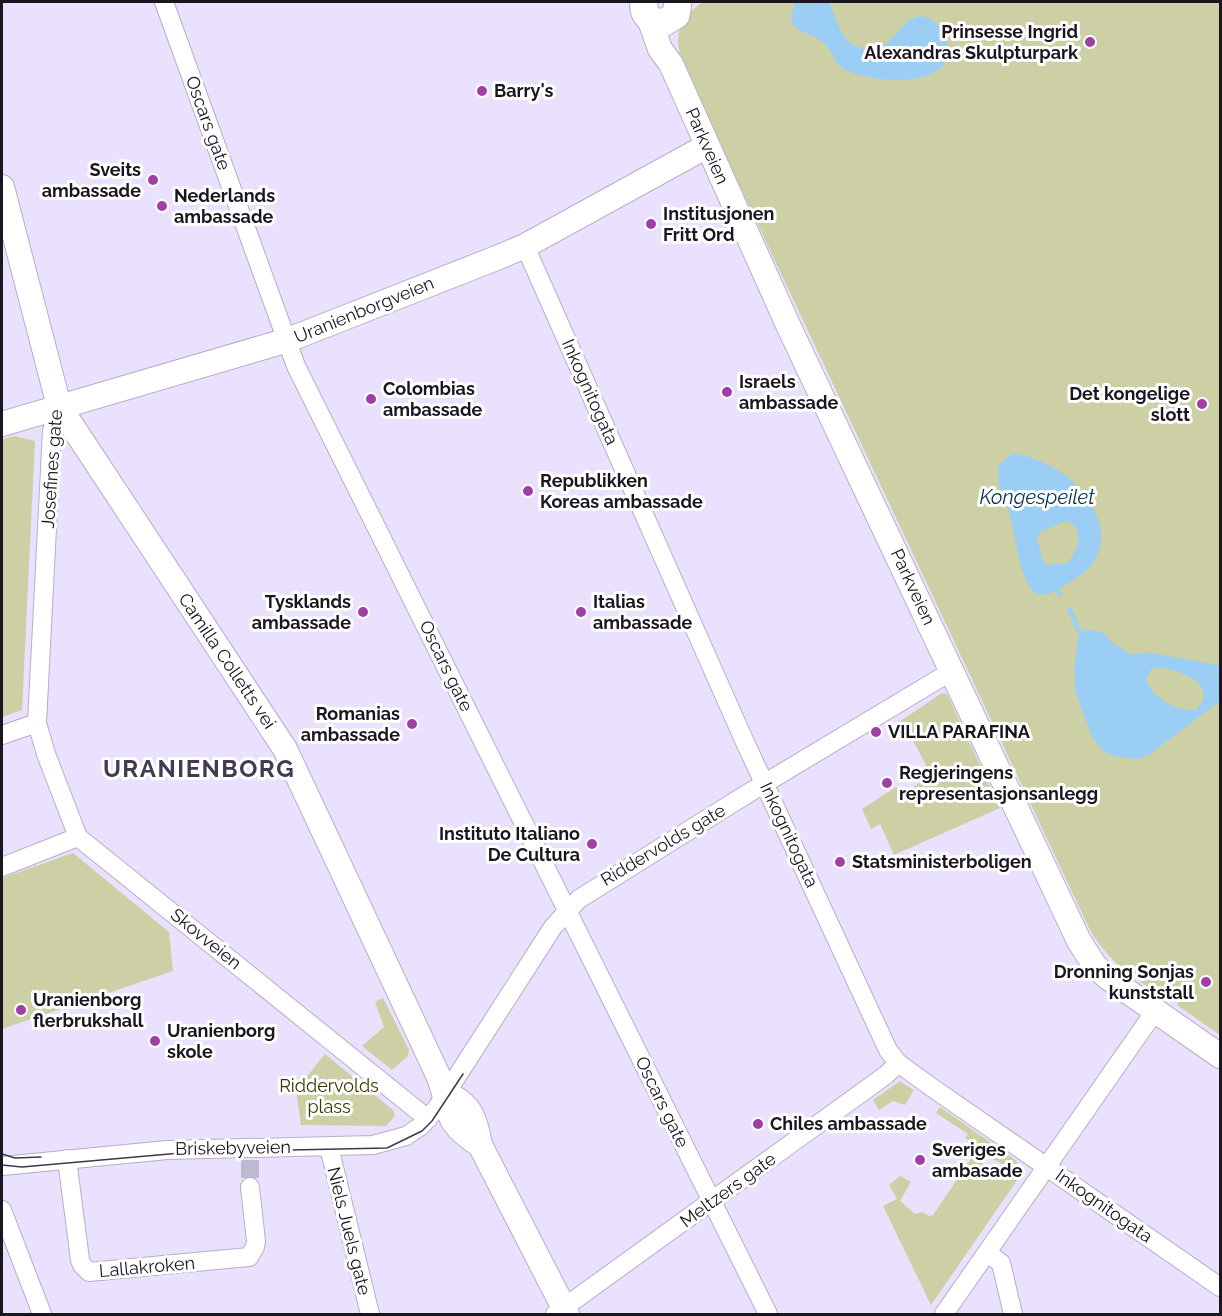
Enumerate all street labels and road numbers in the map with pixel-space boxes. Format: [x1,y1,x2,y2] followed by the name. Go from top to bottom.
[182,73,235,173] street label: Oscars gate
[681,104,734,187] street label: Parkveien
[291,272,437,347] street label: Uranienborgveien
[558,336,623,448] street label: Inkognitogata
[37,408,66,529] street label: Josefines gate
[887,545,940,628] street label: Parkveien
[174,589,281,732] street label: Camilla Colletts vei
[415,617,478,715] street label: Oscars gate
[756,779,823,891] street label: Inkognitogata
[597,799,729,890] street label: Riddervolds gate
[167,904,246,973] street label: Skovveien
[631,1053,694,1151] street label: Oscars gate
[175,1136,291,1159] street label: Briskebyveien
[676,1148,780,1231] street label: Meltzers gate
[1052,1164,1157,1247] street label: Inkognitogata
[323,1165,376,1298] street label: Niels Juels gate
[98,1252,196,1281] street label: Lallakroken

